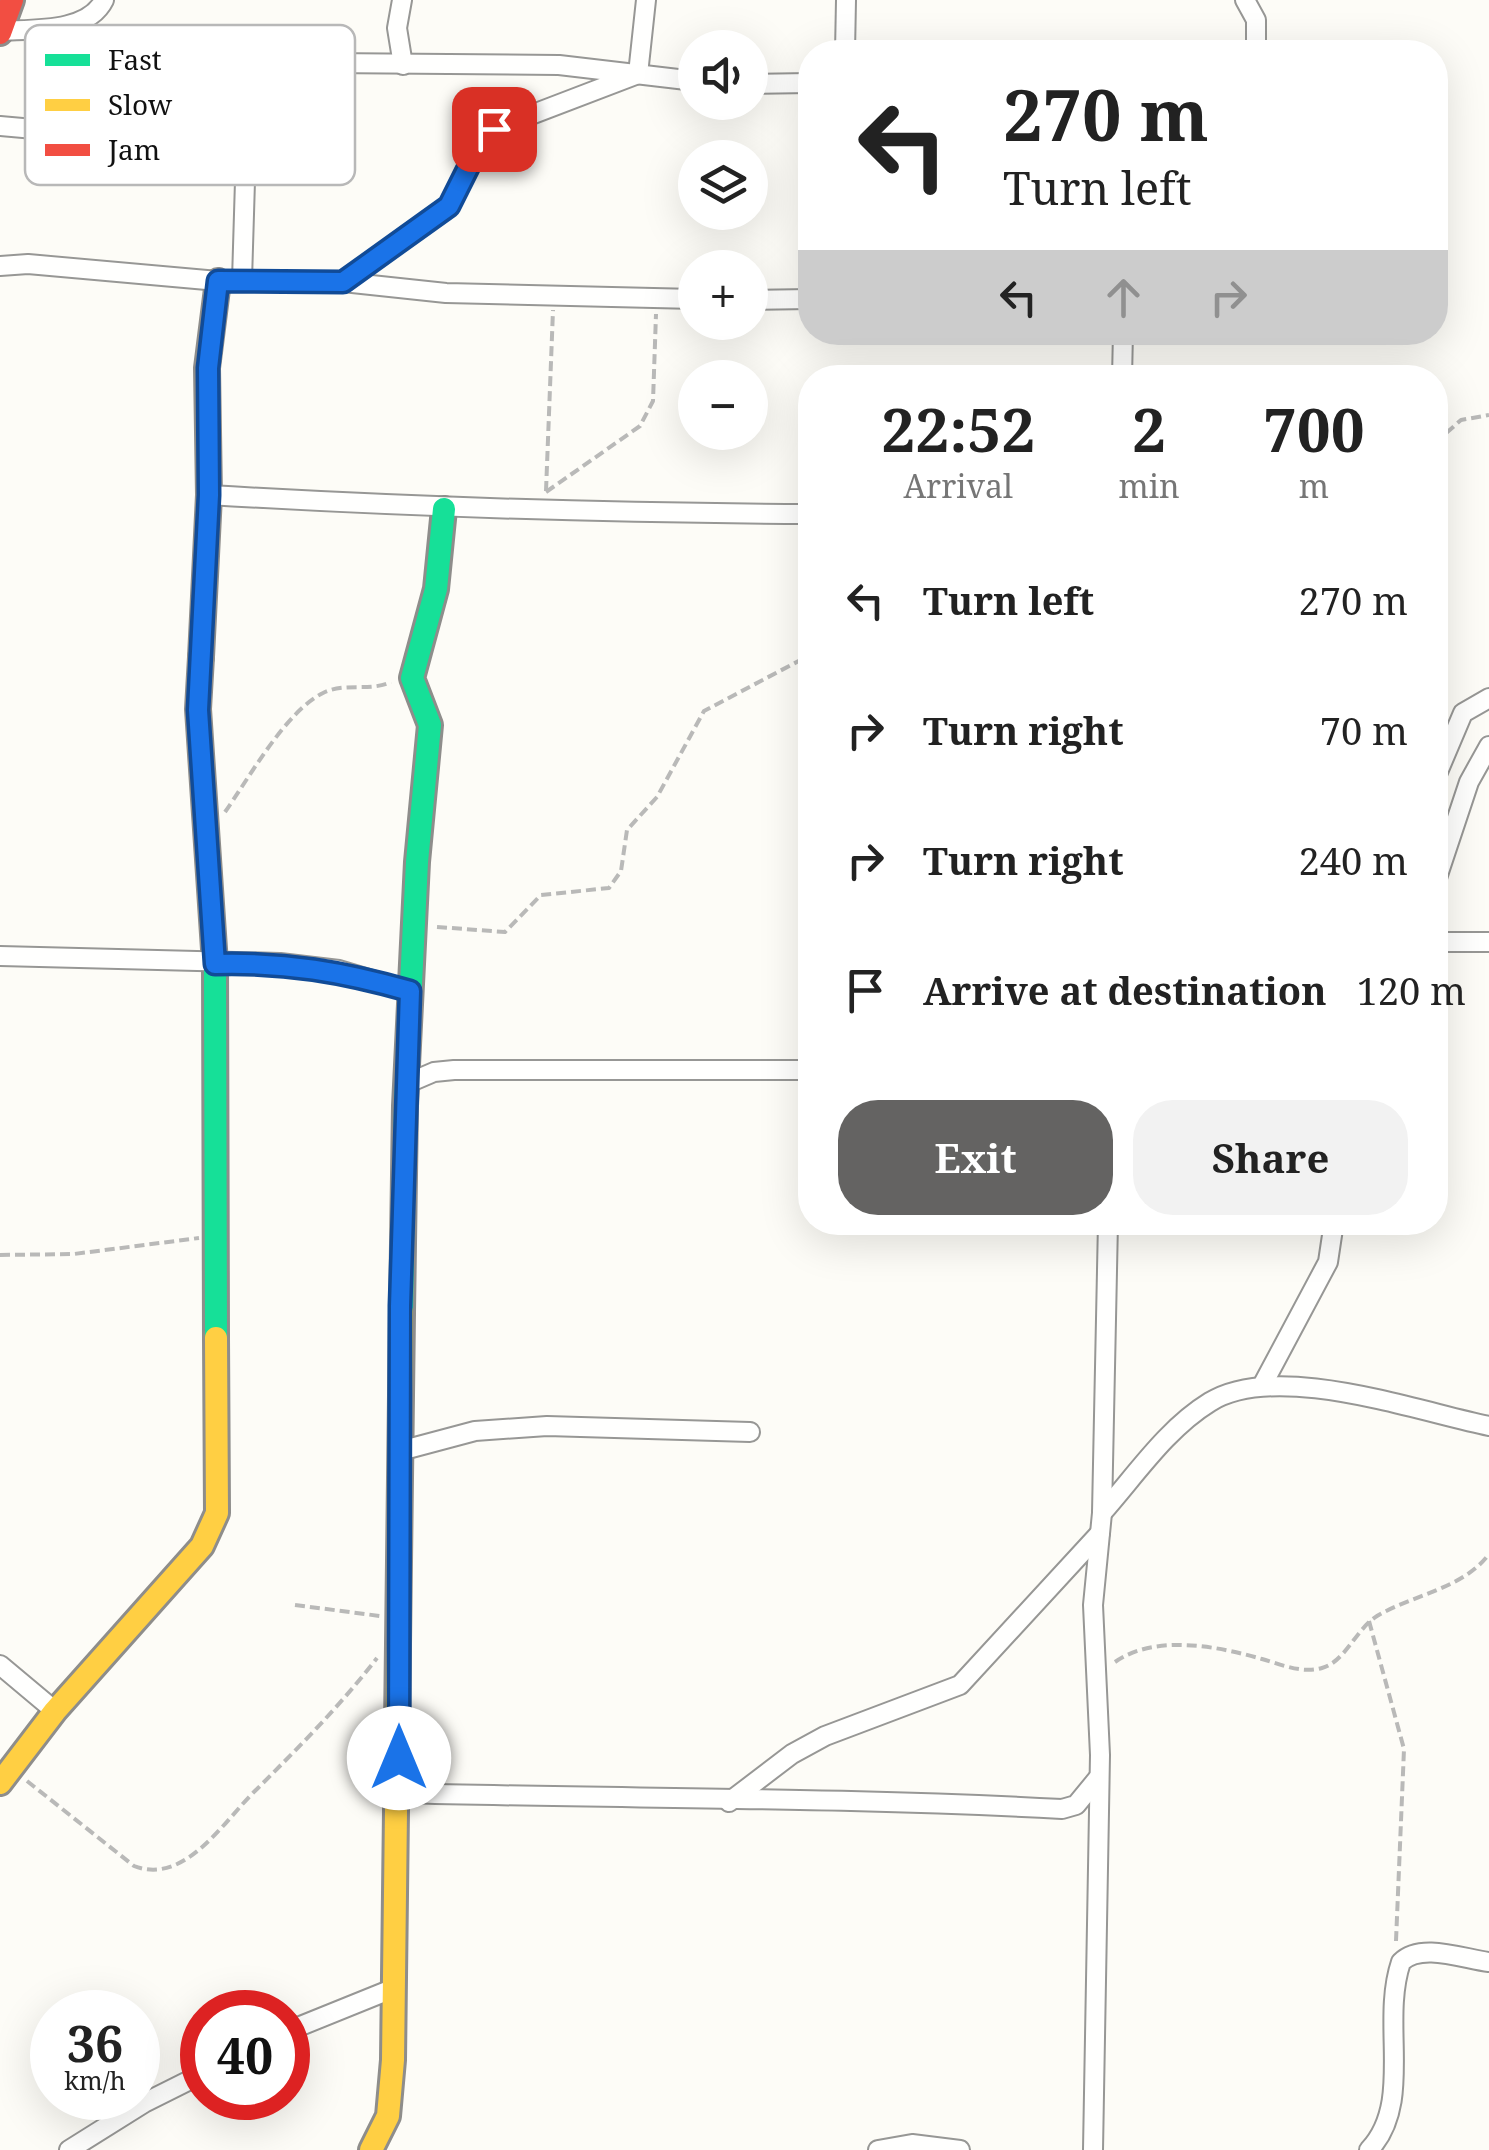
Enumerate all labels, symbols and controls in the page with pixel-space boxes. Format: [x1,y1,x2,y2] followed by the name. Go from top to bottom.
[25,25,355,185] legend
[678,30,768,450] map controls
[678,30,768,120] button: sound
[108,40,162,78] text: Fast
[1003,66,1209,162] text: 270 m
[838,80,968,210] icon: left
[108,85,173,123] text: Slow
[452,87,537,172] pin
[467,102,522,157] icon: arrive
[107,130,160,168] text: Jam
[678,140,768,230] button: layers
[1003,157,1192,218] text: Turn left
[678,250,768,340] button: +
[991,270,1046,325] icon: left
[1096,270,1151,325] icon: ahead
[1201,270,1256,325] icon: right
[678,360,768,450] button: −
[881,388,1035,470] text: 22:52
[1132,388,1166,470] text: 2
[1263,388,1365,470] text: 700
[904,464,1013,507] text: Arrival
[1119,464,1180,507] text: min
[1299,464,1329,507] text: m
[838,573,893,628] icon: left
[923,574,1094,626] text: Turn left
[1298,574,1408,626] text: 270 m
[838,703,893,758] icon: right
[923,704,1124,756] text: Turn right
[1320,704,1408,756] text: 70 m
[838,833,893,888] icon: right
[923,834,1124,886] text: Turn right
[1298,834,1408,886] text: 240 m
[838,963,893,1018] icon: arrive
[923,964,1327,1016] text: Arrive at destination
[1357,964,1466,1016] text: 120 m
[838,1100,1113,1215] button: Exit
[1133,1100,1408,1215] button: Share
[347,1706,451,1810] position arrow
[180,1990,310,2120] speed limit sign: 40
[67,2009,123,2077] text: 36
[64,2063,126,2097] text: km/h

